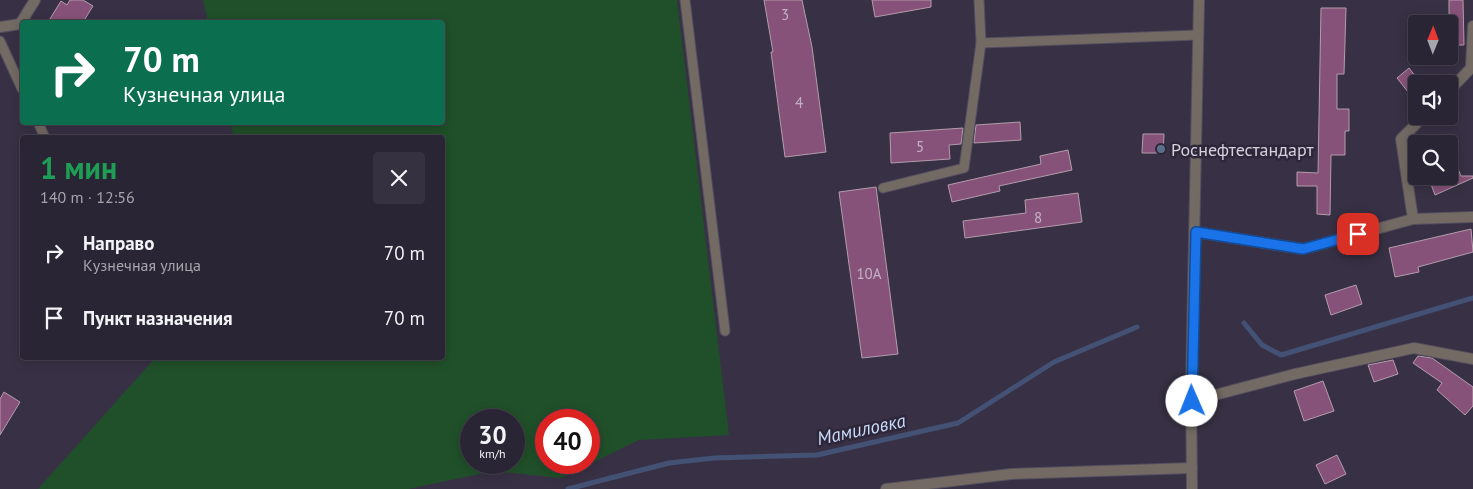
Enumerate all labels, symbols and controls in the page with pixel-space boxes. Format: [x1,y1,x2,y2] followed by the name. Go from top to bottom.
[781,5,789,24] house number: 3
[1408,15,1458,65] north arrow
[1408,15,1458,185] map controls
[123,36,200,82] text: 70 m
[40,40,105,105] icon: right
[1408,75,1458,125] button: sound
[123,80,285,108] text: Кузнечная улица
[795,93,803,112] house number: 4
[1408,135,1458,185] button: search
[916,137,924,156] house number: 5
[1171,138,1314,161] place label: Роснефтестандарт
[1155,143,1167,155] marker: Роснефтестандарт
[40,148,117,187] text: 1 мин
[373,152,425,204] button: close
[40,187,135,207] text: 140 m · 12:56
[1034,208,1042,227] house number: 8
[1337,213,1379,255] pin
[1344,220,1372,248] icon: arrive
[83,231,154,255] text: Направо
[40,239,68,267] icon: right
[384,241,425,265] text: 70 m
[83,255,201,275] text: Кузнечная улица
[856,264,882,283] house number: 10А
[40,304,68,332] icon: arrive
[83,306,233,330] text: Пункт назначения
[384,306,425,330] text: 70 m
[1165,374,1217,426] position arrow
[814,408,908,450] water label: Мамиловка
[535,409,600,474] speed limit sign: 40
[478,419,507,451] text: 30
[479,446,506,461] text: km/h

